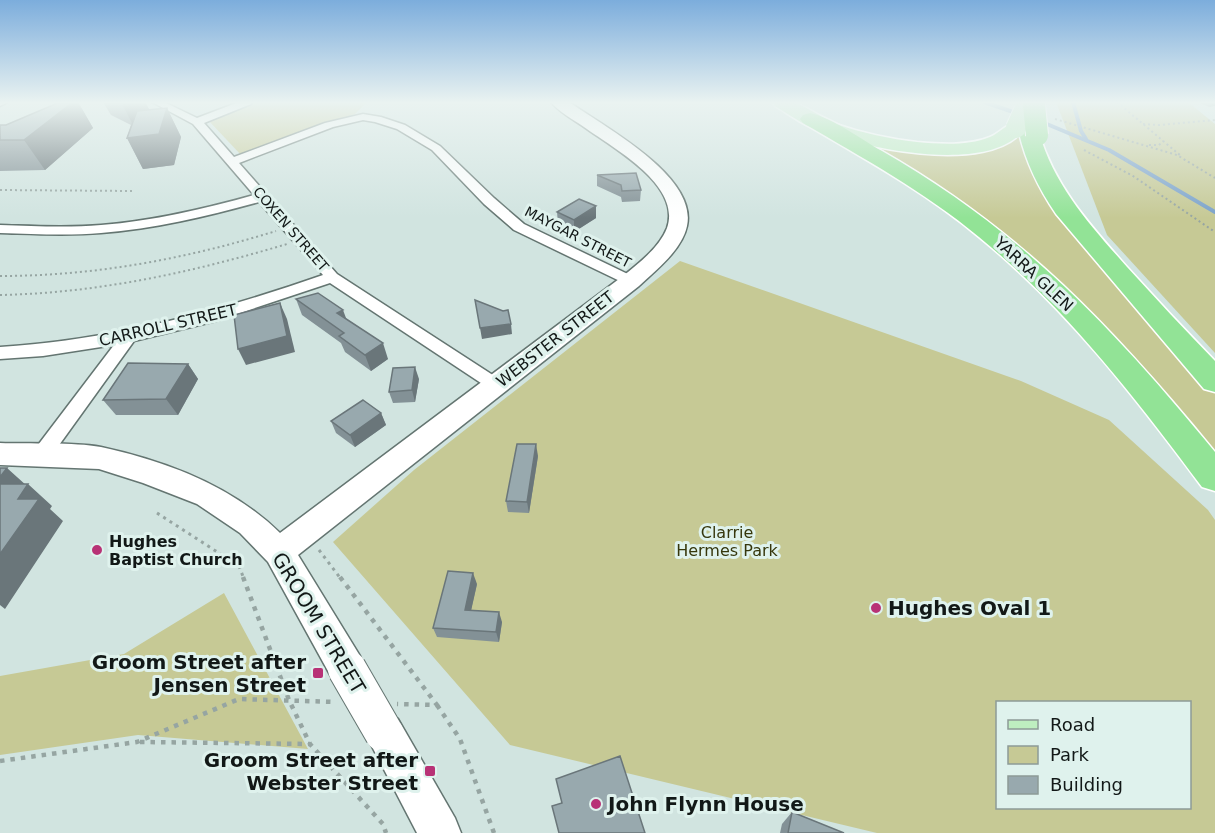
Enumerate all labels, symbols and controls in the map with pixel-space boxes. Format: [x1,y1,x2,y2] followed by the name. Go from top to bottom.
[250,183,332,275] street label: COXEN STREET
[522,203,634,271] street label: MAYGAR STREET
[990,232,1077,315] street label: YARRA GLEN
[492,287,618,391] street label: WEBSTER STREET
[97,300,239,350] street label: CARROLL STREET
[676,523,779,560] park label: Clarrie Hermes Park
[109,532,243,569] place label: Hughes Baptist Church
[90,543,104,557] marker: Hughes Baptist Church
[267,548,371,699] street label: GROOM STREET
[888,596,1051,620] place label: Hughes Oval 1
[869,601,883,615] marker: Hughes Oval 1
[92,650,306,697] place label: Groom Street after Jensen Street
[311,666,325,680] marker: Groom Street after Jensen Street
[996,701,1191,809] legend
[1050,714,1095,735] text: Road
[1050,744,1089,765] text: Park
[204,748,418,795] place label: Groom Street after Webster Street
[423,764,437,778] marker: Groom Street after Webster Street
[1050,774,1123,795] text: Building
[606,792,804,816] place label: John Flynn House
[589,797,603,811] marker: John Flynn House

